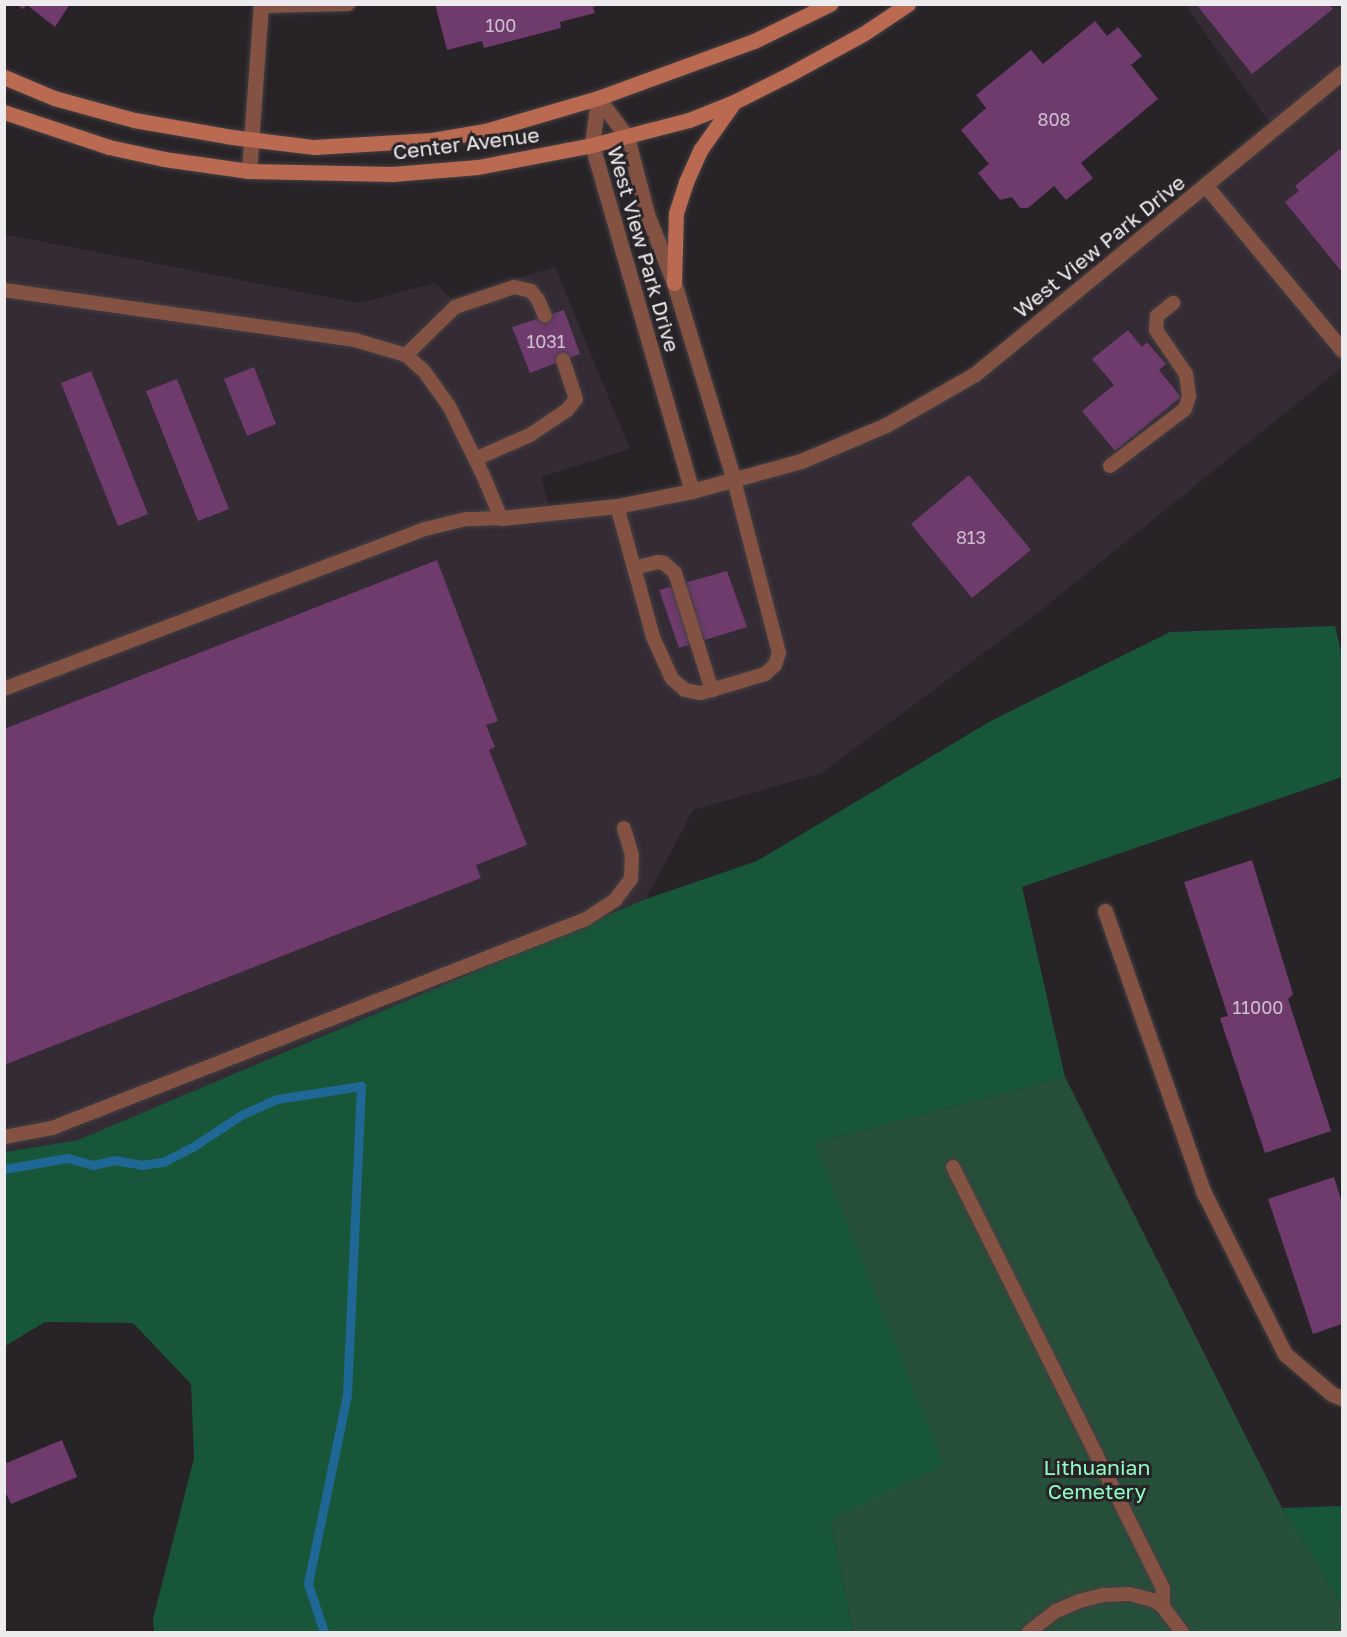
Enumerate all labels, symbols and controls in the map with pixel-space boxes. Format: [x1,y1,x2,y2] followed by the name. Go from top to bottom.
[485,14,517,36] house number: 100
[1037,108,1071,130] house number: 808
[391,122,541,164] street label: Center Avenue
[603,143,685,355] street label: West View Park Drive
[1008,169,1190,323] street label: West View Park Drive
[526,330,566,352] house number: 1031
[956,526,986,548] house number: 813
[1233,996,1283,1018] house number: 11000
[1044,1454,1150,1504] park label: Lithuanian Cemetery

